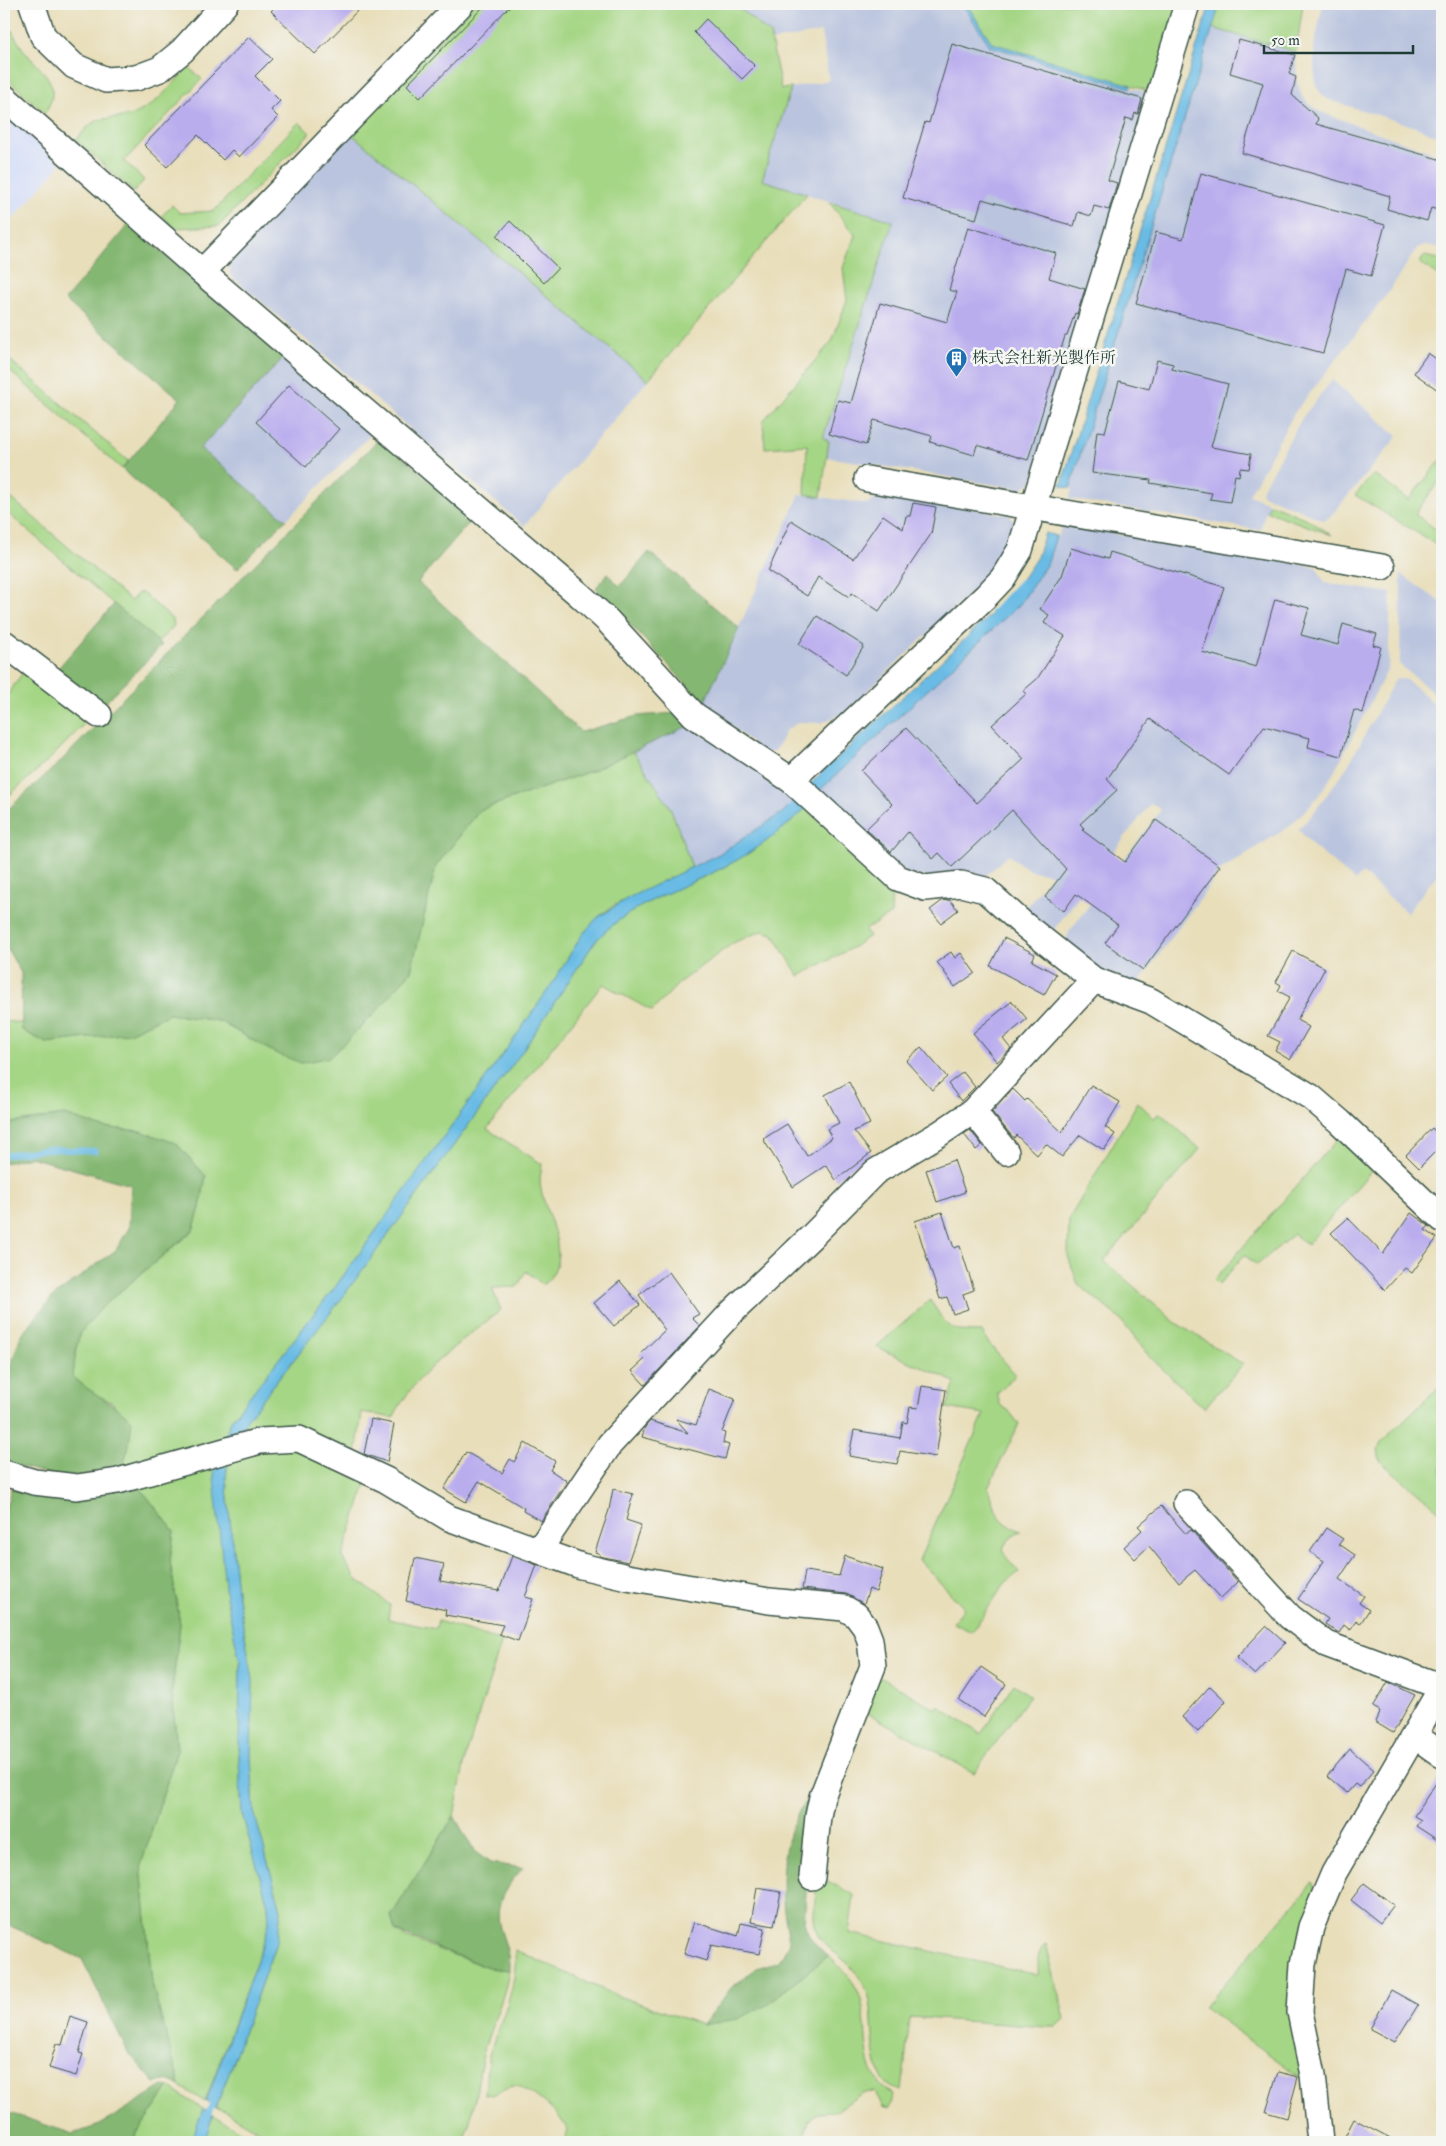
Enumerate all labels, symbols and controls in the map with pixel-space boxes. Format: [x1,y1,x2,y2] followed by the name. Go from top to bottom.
[1264,22,1412,54] scale bar
[1271,31,1300,50] text: 50 m
[944,346,968,377] building icon: 株式会社新光製作所
[972,348,1116,368] place label: 株式会社新光製作所

